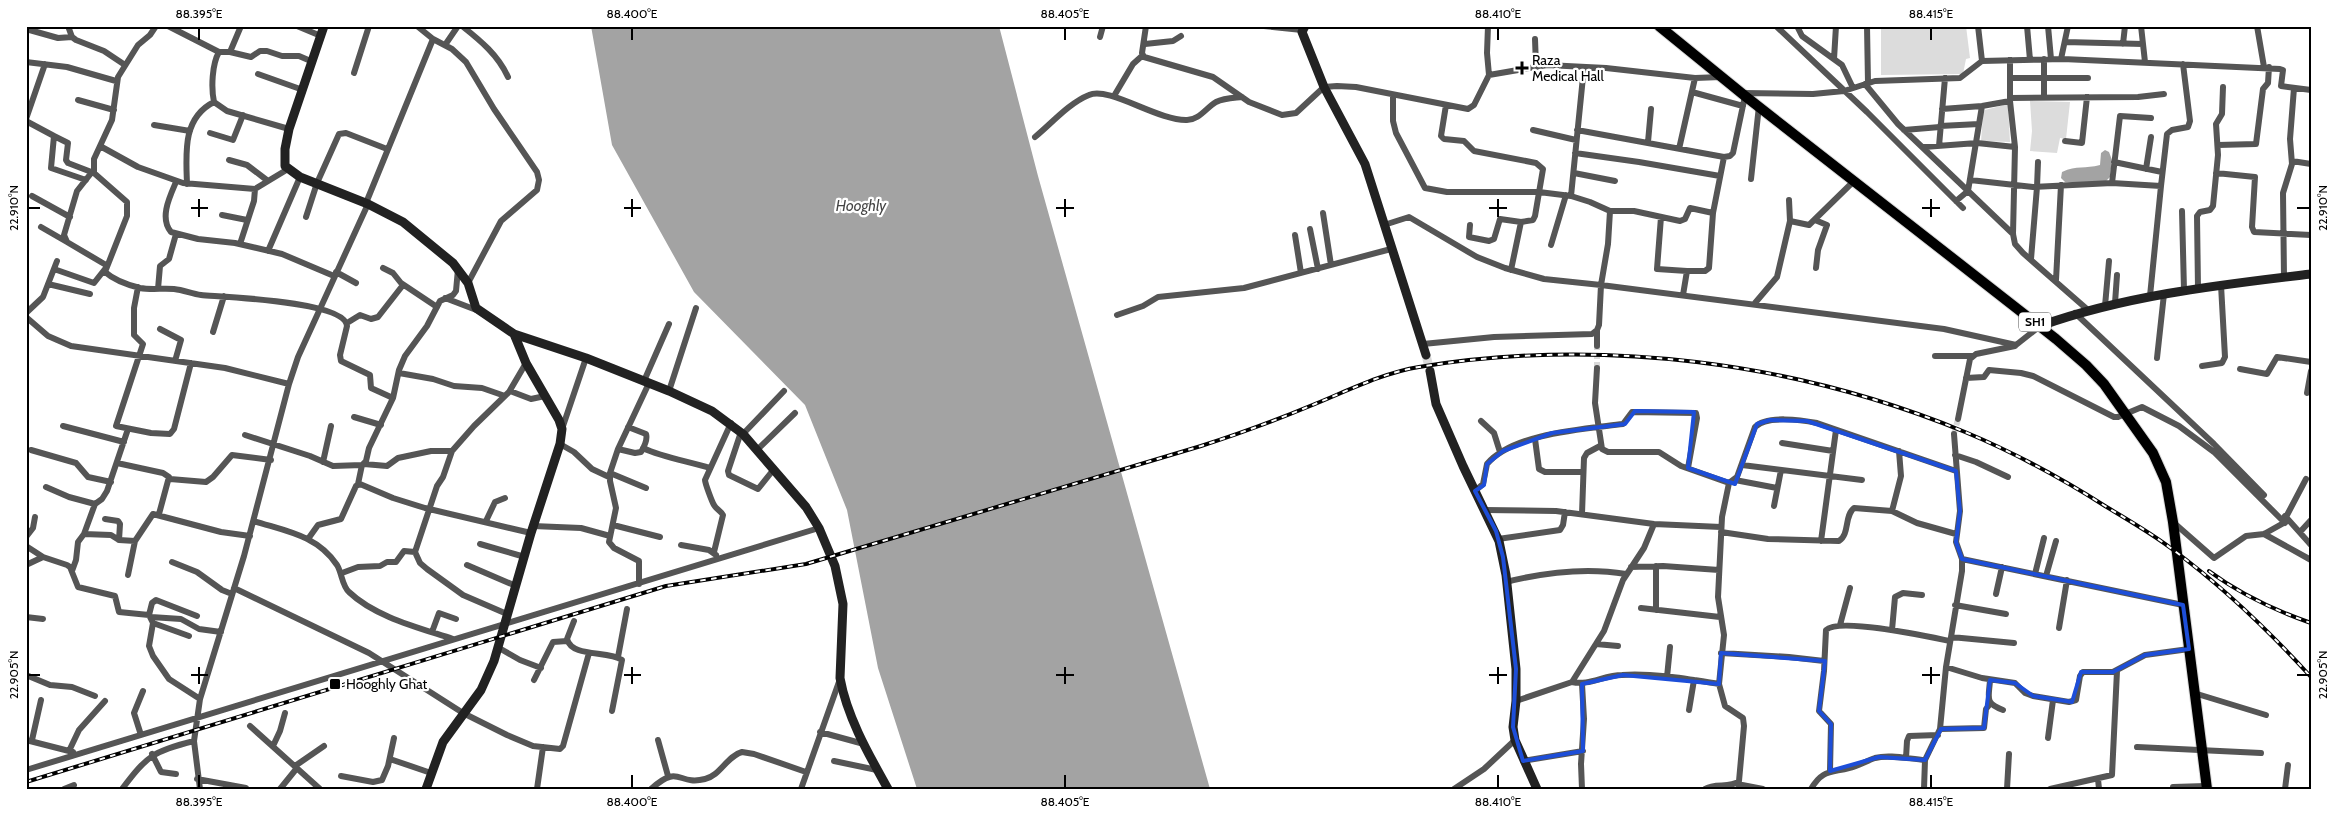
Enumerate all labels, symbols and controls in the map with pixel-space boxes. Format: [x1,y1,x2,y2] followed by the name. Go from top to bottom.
[176,6,223,21] text: 88.395°E
[607,6,658,21] text: 88.400°E
[1041,6,1090,21] text: 88.405°E
[1475,6,1522,21] text: 88.410°E
[1909,6,1954,21] text: 88.415°E
[1532,51,1604,85] place label: Raza Medical Hall
[1516,62,1528,74] marker: Raza Medical Hall
[6,185,21,231] text: 22.910°N
[2315,185,2330,231] text: 22.910°N
[836,197,887,215] water label: Hooghly
[2019,313,2051,332] road number: SH1
[6,651,21,699] text: 22.905°N
[2315,651,2330,699] text: 22.905°N
[346,675,428,693] place label: Hooghly Ghat
[328,677,342,691] marker: Hooghly Ghat
[176,794,223,809] text: 88.395°E
[607,794,658,809] text: 88.400°E
[1041,794,1090,809] text: 88.405°E
[1475,794,1522,809] text: 88.410°E
[1909,794,1954,809] text: 88.415°E

